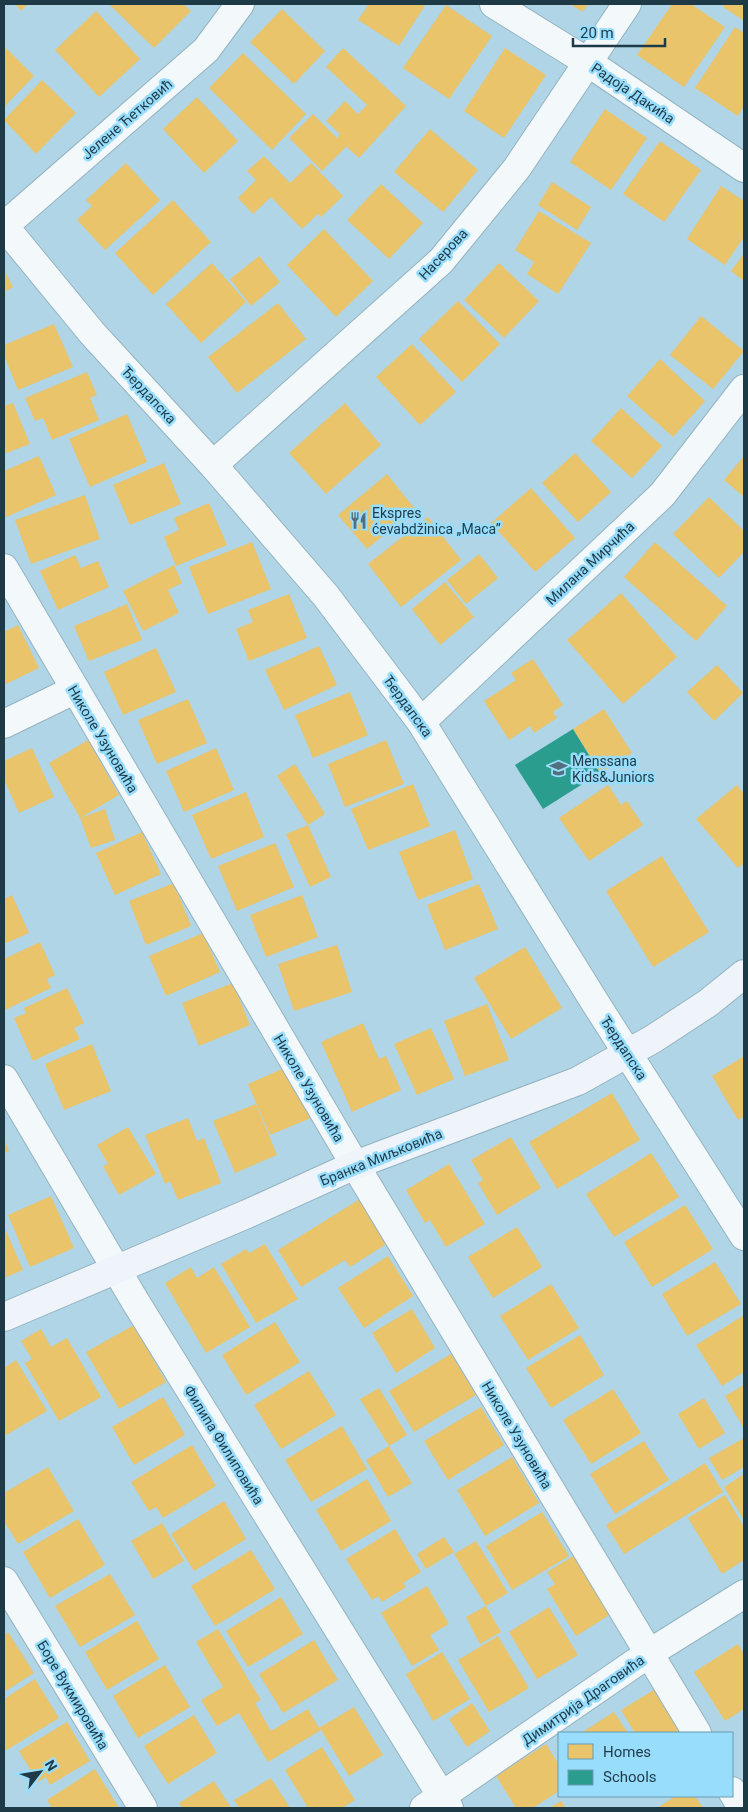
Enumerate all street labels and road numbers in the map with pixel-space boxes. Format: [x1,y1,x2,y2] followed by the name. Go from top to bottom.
[588,59,678,127] street label: Радоја Дакића
[79,75,175,163] street label: Јелене Ћетковић
[415,225,471,283] street label: Насерова
[118,363,180,427] street label: Ђердапска
[543,518,637,608] street label: Милана Мирчића
[380,672,436,740] street label: Ђердапска
[65,682,141,796] street label: Николе Узуновића
[598,1013,650,1083] street label: Ђердапска
[271,1031,347,1145] street label: Николе Узуновића
[318,1125,444,1189] street label: Бранка Миљковића
[479,1378,555,1492] street label: Николе Узуновића
[181,1383,267,1507] street label: Филипа Филиповића
[34,1638,112,1752] street label: Боре Вукмировића
[519,1652,647,1748] street label: Димитрија Драговића

